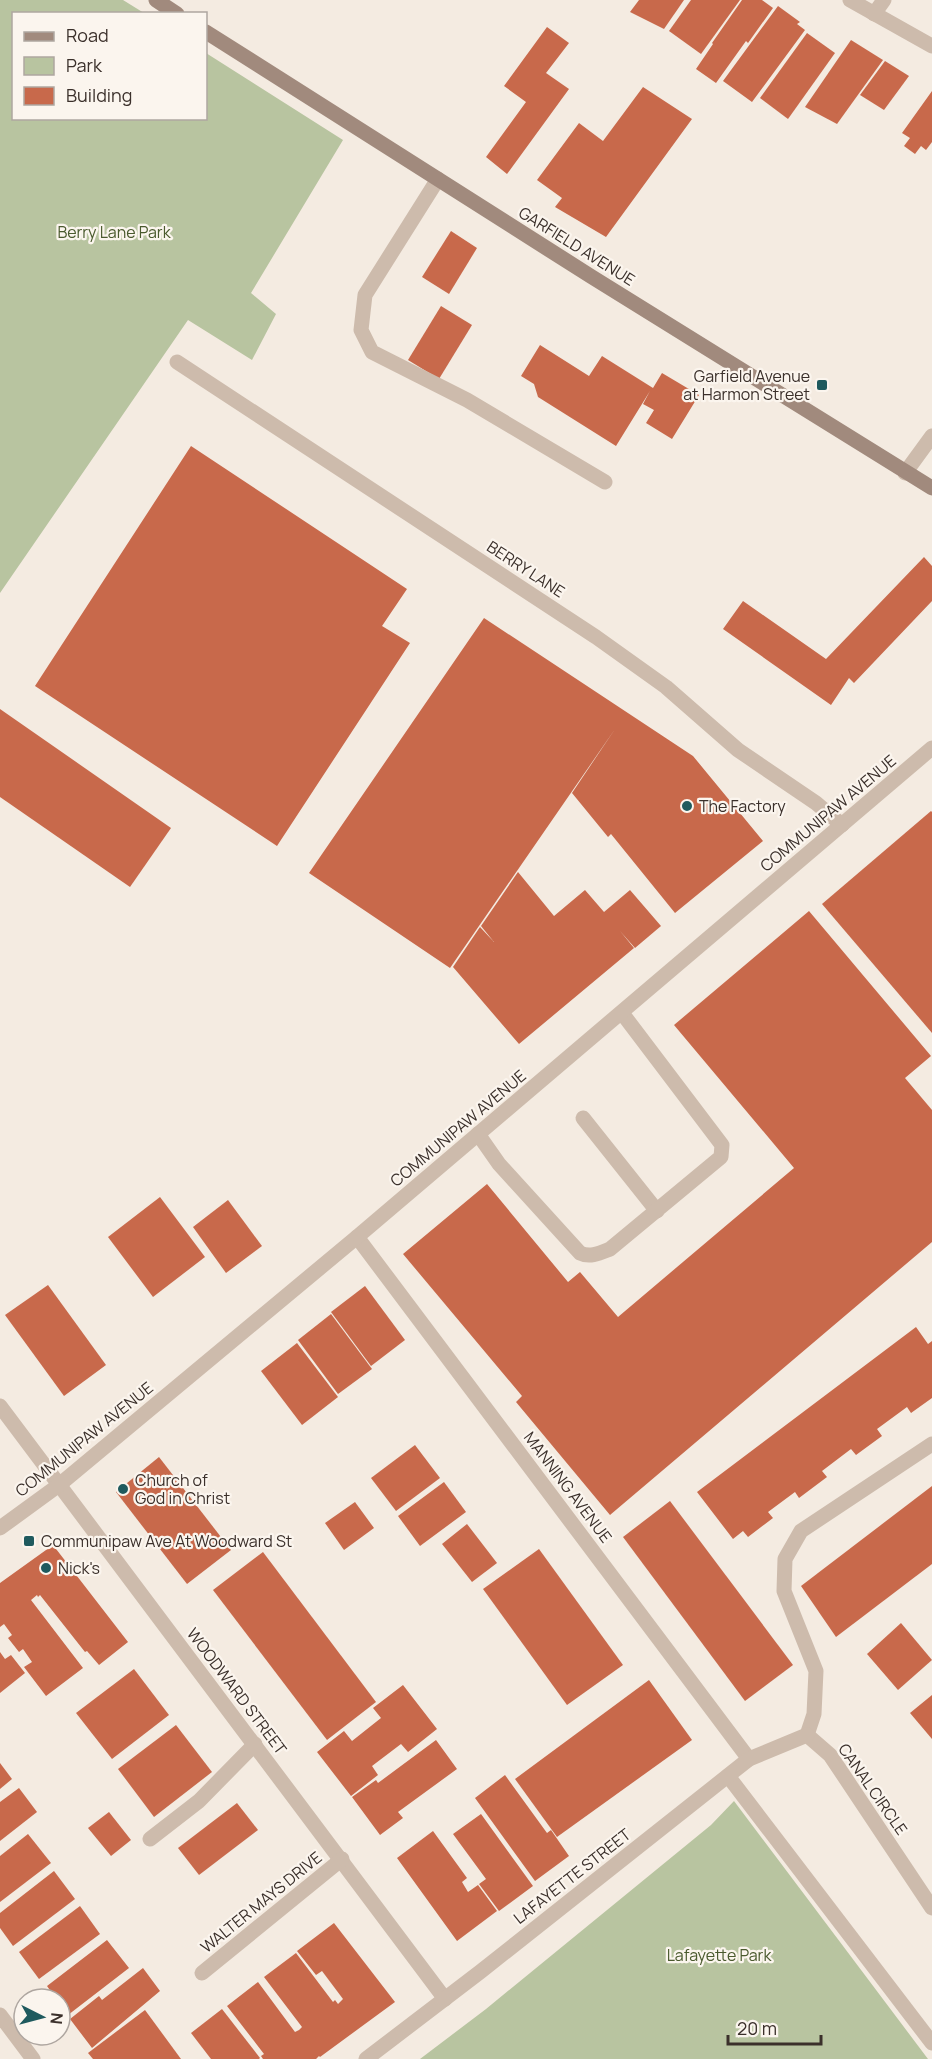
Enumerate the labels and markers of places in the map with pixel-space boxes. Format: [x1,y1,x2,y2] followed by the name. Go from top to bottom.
[683,365,810,405] place label: Garfield Avenue at Harmon Street
[815,378,829,392] marker: Garfield Avenue at Harmon Street
[699,795,786,817] place label: The Factory
[680,799,694,813] marker: The Factory
[135,1469,230,1509] place label: Church of God in Christ
[116,1482,130,1496] marker: Church of God in Christ
[41,1530,292,1552] place label: Communipaw Ave At Woodward St
[22,1534,36,1548] marker: Communipaw Ave At Woodward St
[58,1557,100,1579] place label: Nick's
[39,1561,53,1575] marker: Nick's

